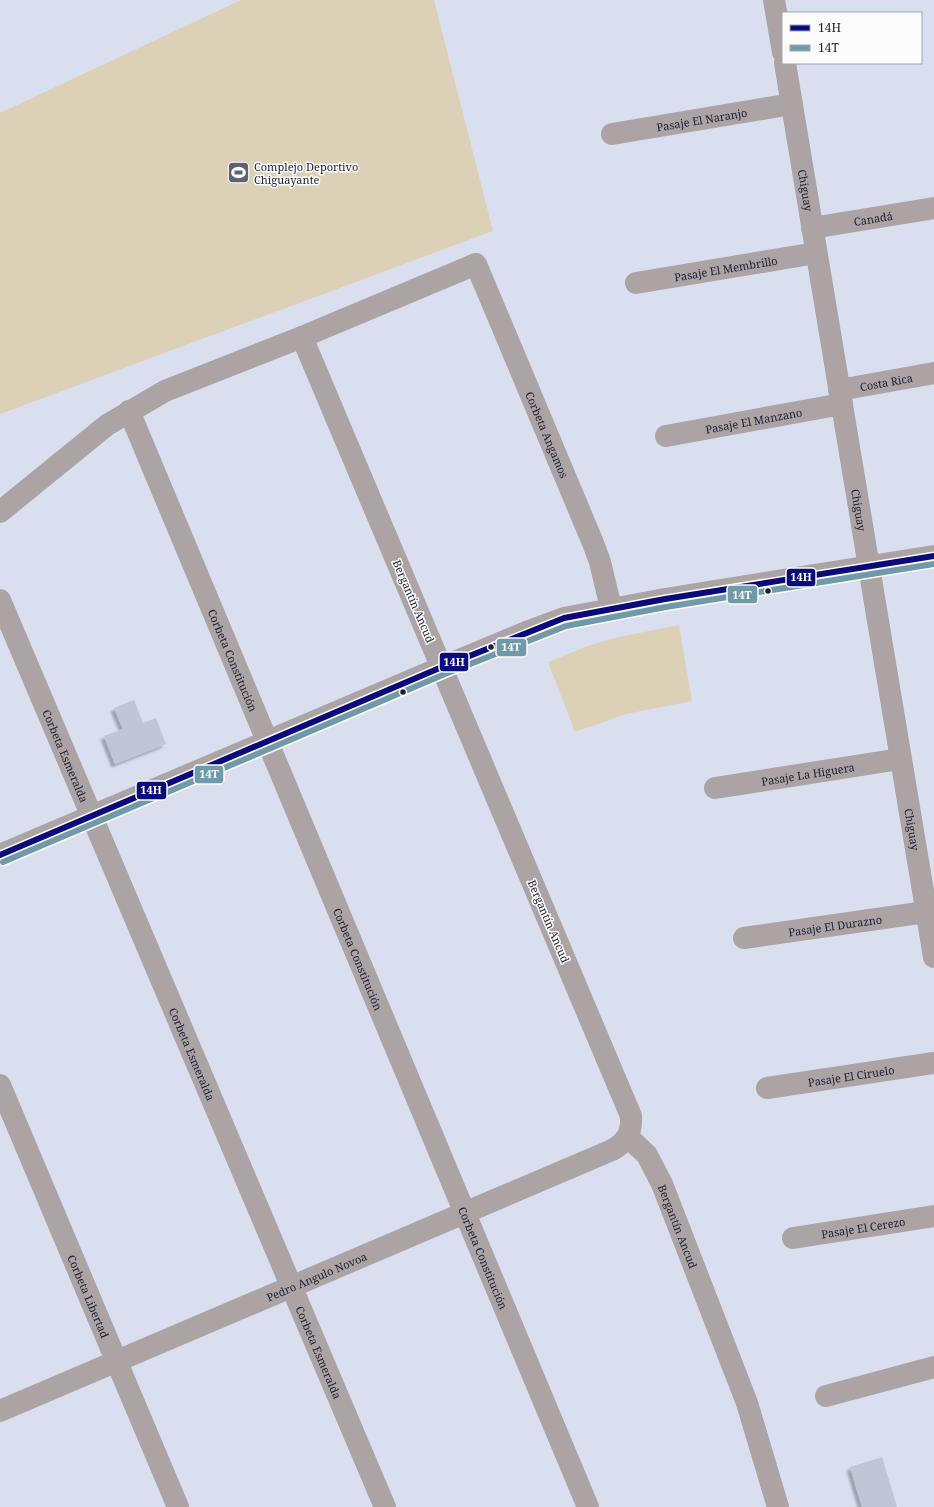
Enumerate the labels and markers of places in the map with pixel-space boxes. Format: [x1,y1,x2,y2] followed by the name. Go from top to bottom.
[226,159,252,185] sports icon: Complejo Deportivo Chiguayante
[254,159,358,187] place label: Complejo Deportivo Chiguayante
[763,586,773,596] unlabelled marker
[486,642,496,652] unlabelled marker
[398,687,408,697] unlabelled marker

